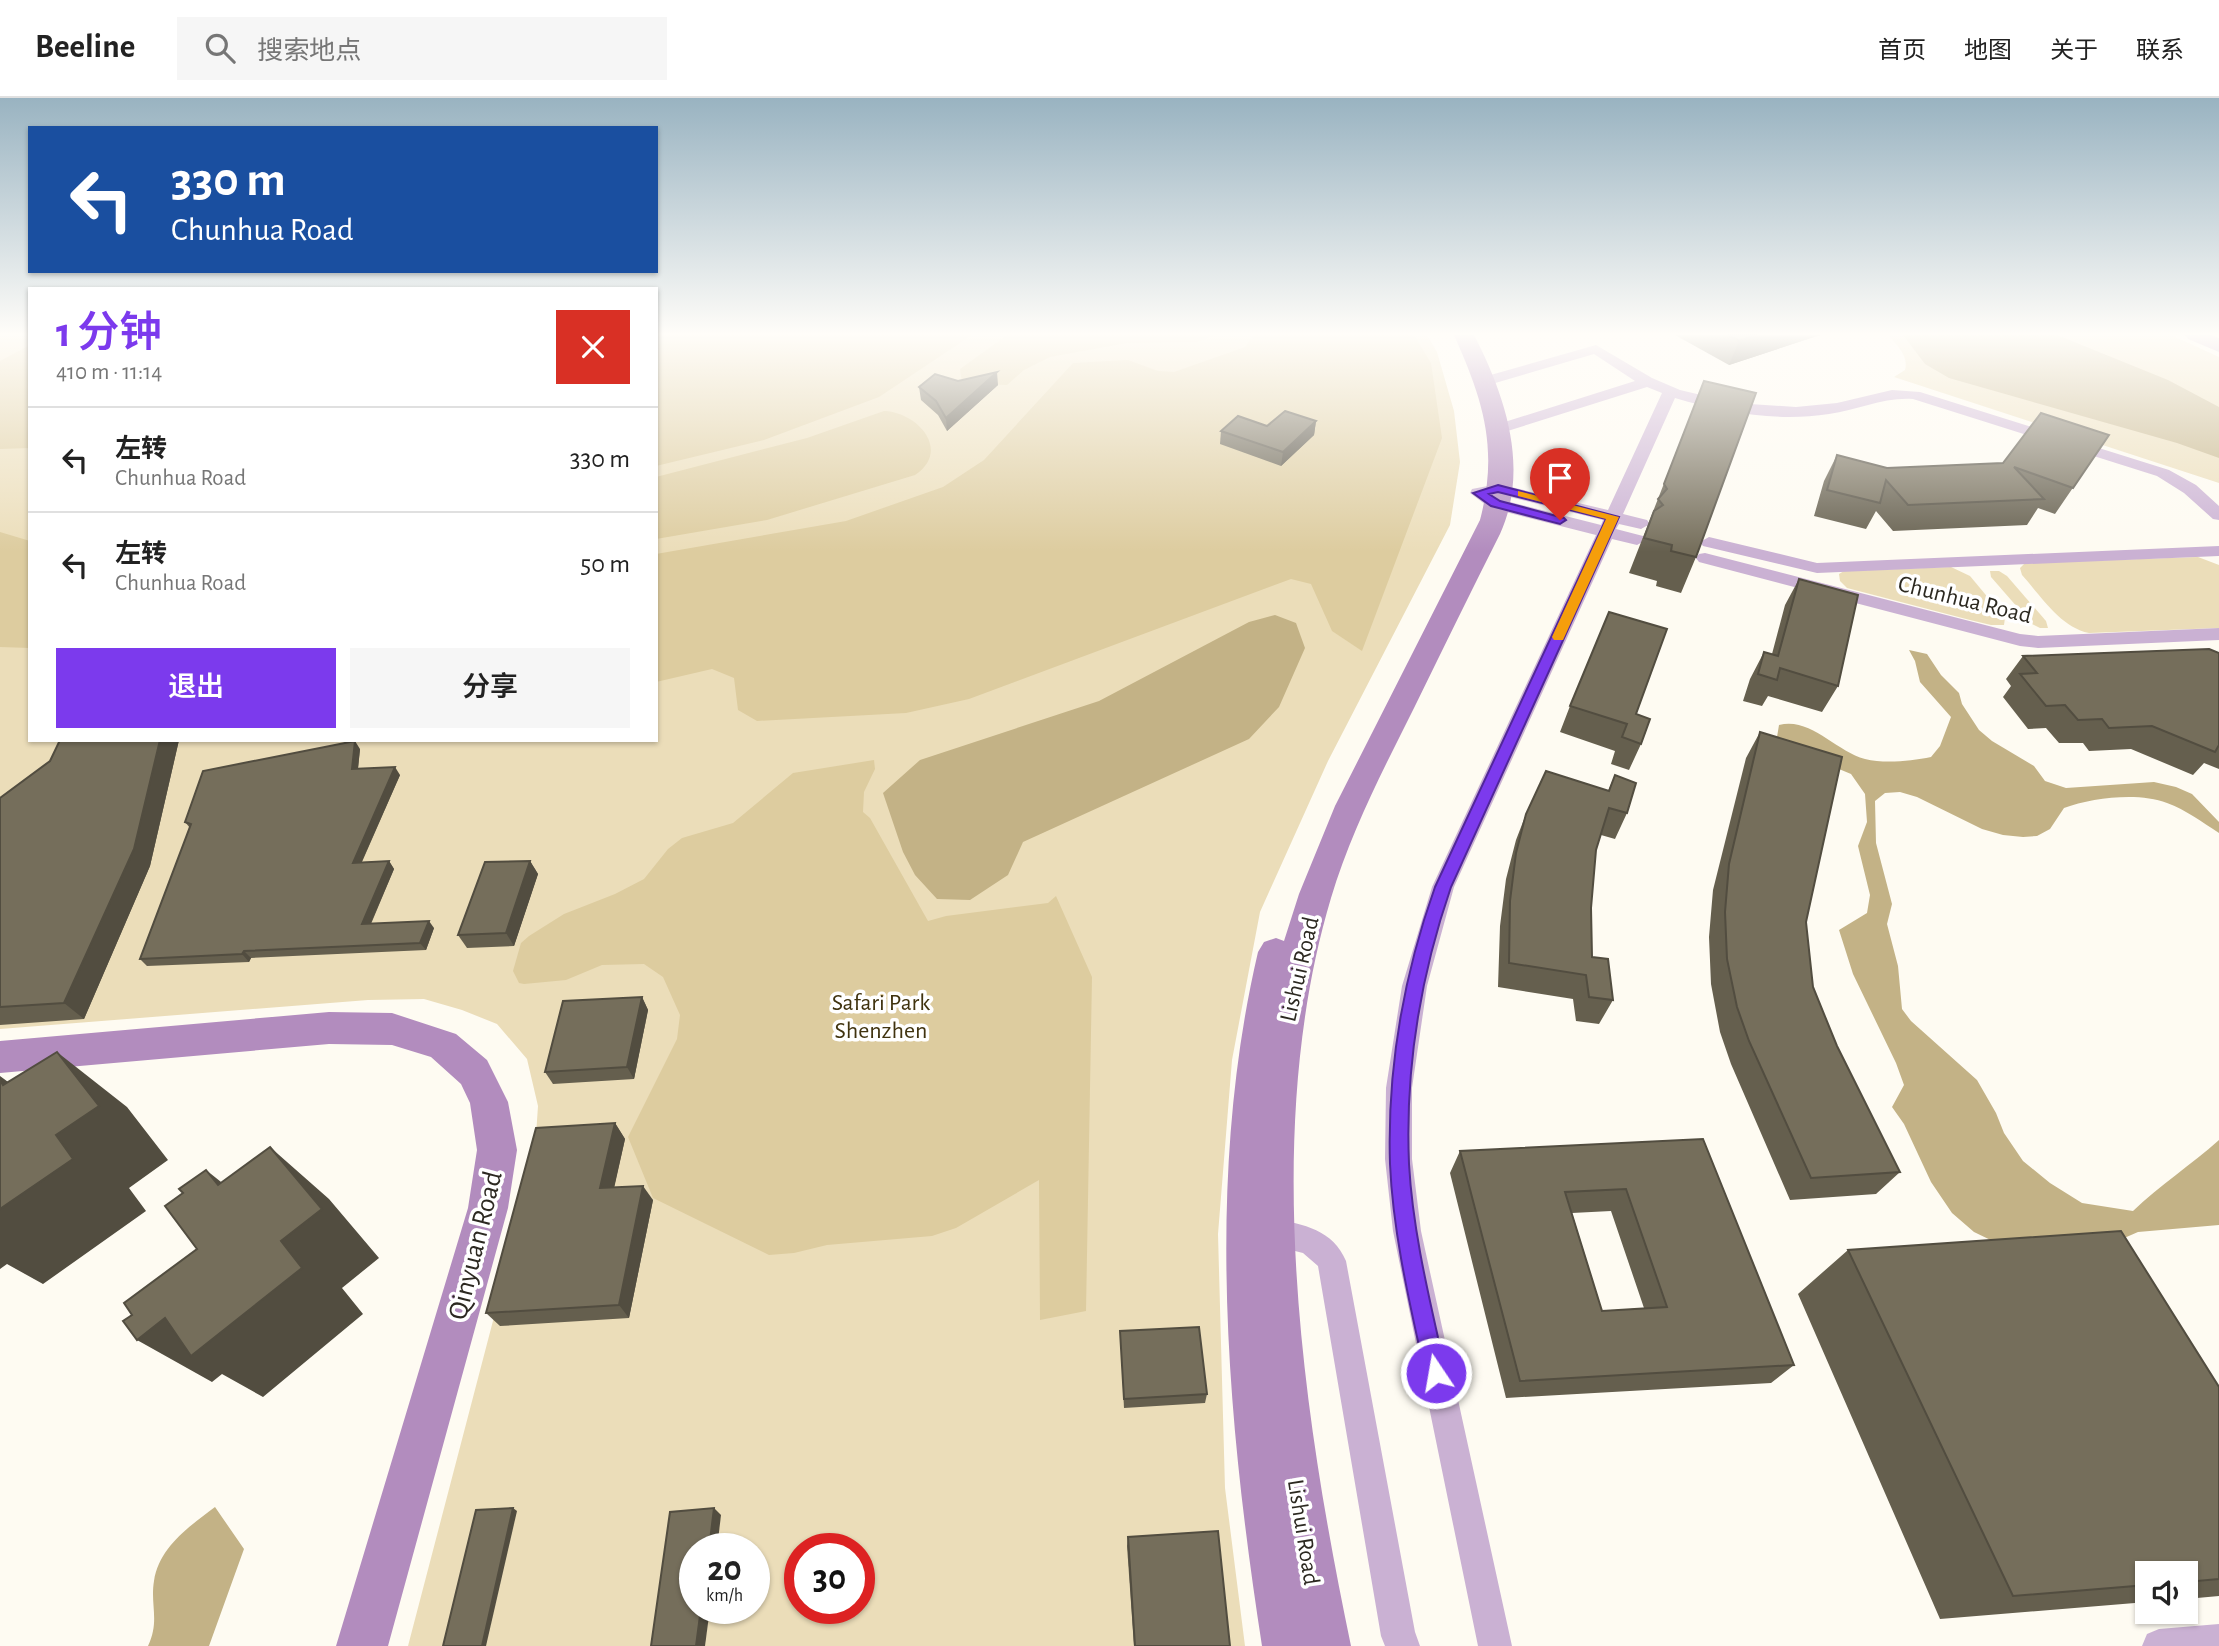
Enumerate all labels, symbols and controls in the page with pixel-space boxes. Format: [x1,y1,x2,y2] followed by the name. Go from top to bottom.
[177,17,667,80] search box
[201,29,239,67] icon: search
[35,31,135,64] text: Beeline
[257,38,361,64] text: 搜索地点
[1878,39,1926,63] text: 首页
[1964,39,2012,63] text: 地图
[2050,39,2098,63] text: 关于
[2136,39,2184,63] text: 联系
[56,154,147,245] icon: left
[171,156,286,205] text: 330 m
[171,214,353,246] text: Chunhua Road
[556,310,630,384] button: close
[56,312,161,354] text: 1 分钟
[56,361,162,384] text: 410 m · 11:14
[115,436,167,462] text: 左转
[56,441,94,479] icon: left
[570,446,630,472] text: 330 m
[1530,448,1590,520] pin
[1541,459,1579,497] icon: arrive
[115,467,246,490] text: Chunhua Road
[115,541,167,567] text: 左转
[56,546,94,584] icon: left
[580,551,630,577] text: 50 m
[115,572,246,595] text: Chunhua Road
[1895,572,2034,628] street label: Chunhua Road
[56,648,336,728] button: 退出
[350,648,630,728] button: 分享
[1276,914,1324,1024] street label: Lishui Road
[832,991,930,1043] park label: Safari Park Shenzhen
[444,1168,508,1323] street label: Qinyuan Road
[1399,1336,1473,1410] position arrow
[1283,1477,1323,1587] street label: Lishui Road
[784,1533,875,1624] speed limit sign: 30
[707,1552,742,1587] text: 20
[2135,1561,2198,1624] map controls
[2135,1561,2198,1624] button: sound
[706,1587,743,1605] text: km/h

